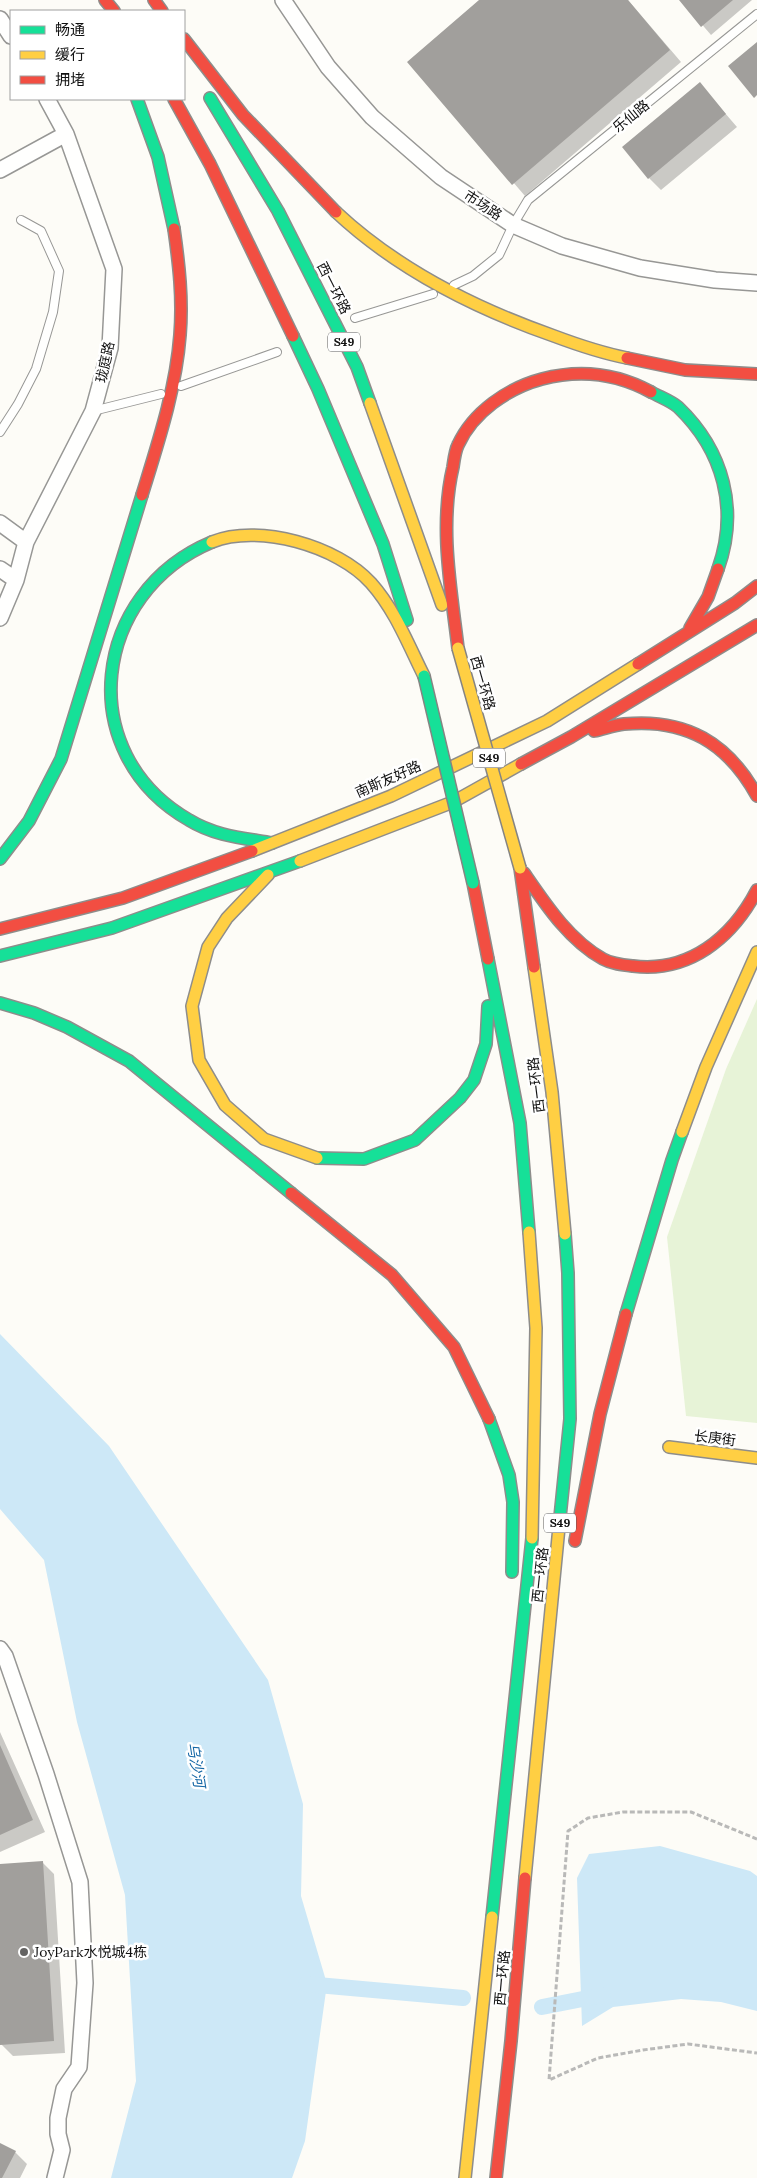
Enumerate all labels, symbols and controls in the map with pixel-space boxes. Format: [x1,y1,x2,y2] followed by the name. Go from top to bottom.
[10,10,185,100] legend
[55,20,85,39] text: 畅通
[55,45,85,64] text: 缓行
[55,70,85,89] text: 拥堵
[609,96,653,136] street label: 乐仙路
[460,186,506,224] street label: 市场路
[313,259,355,317] street label: 西一环路
[328,332,360,352] road number: S49
[92,340,118,384] street label: 珑庭路
[467,654,499,712] street label: 西一环路
[473,748,505,768] road number: S49
[352,757,424,801] street label: 南斯友好路
[524,1056,548,1114] street label: 西一环路
[693,1427,737,1449] street label: 长庚街
[544,1514,576,1532] road number: S49
[528,1546,552,1604] street label: 西一环路
[184,1741,210,1792] water label: 乌沙河
[33,1943,147,1961] place label: JoyPark水悦城4栋
[18,1946,30,1958] marker: JoyPark水悦城4栋
[491,1949,513,2007] street label: 西一环路

